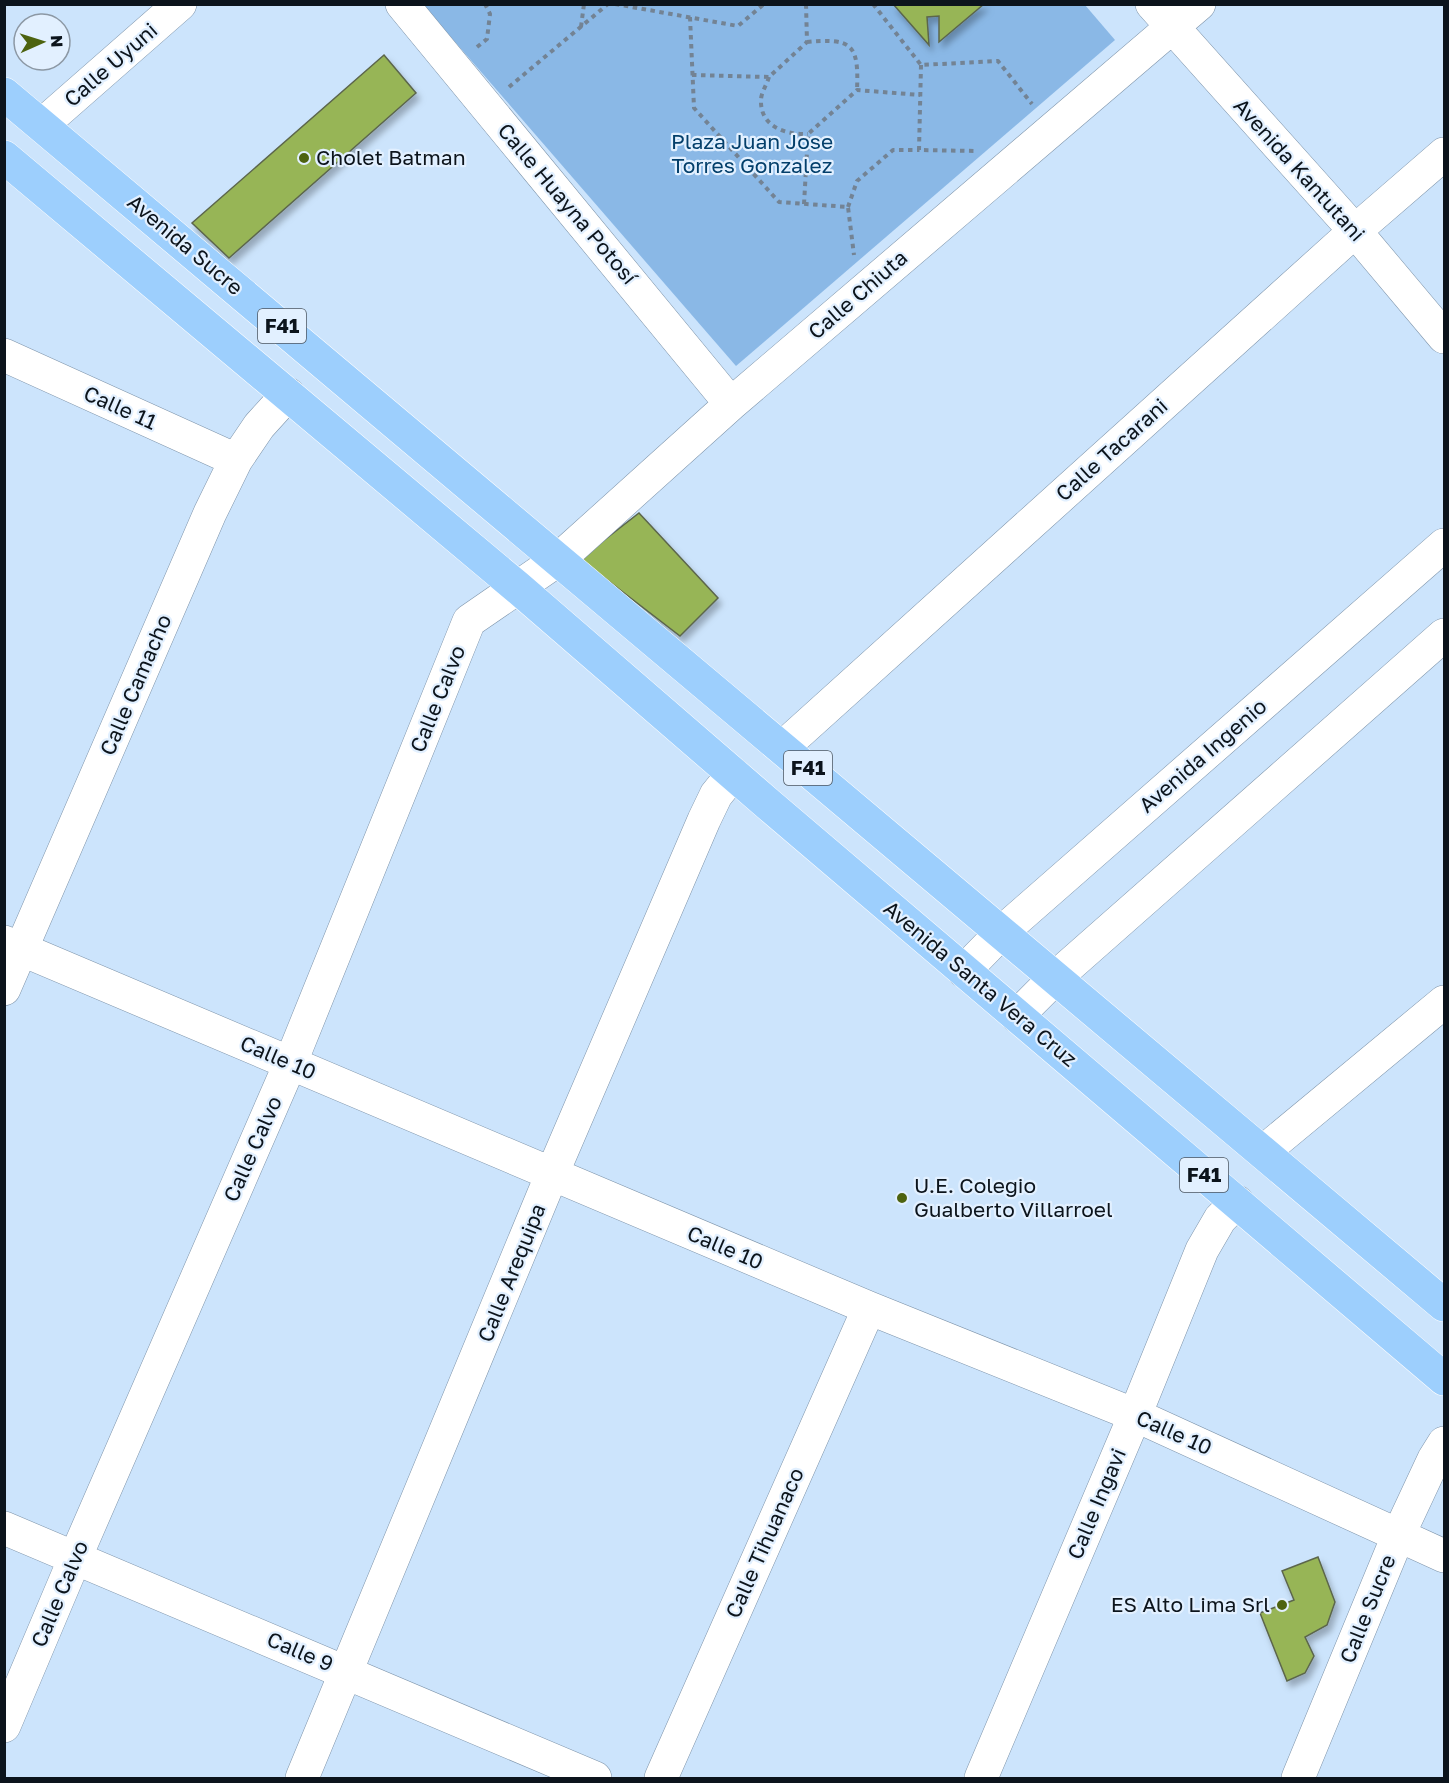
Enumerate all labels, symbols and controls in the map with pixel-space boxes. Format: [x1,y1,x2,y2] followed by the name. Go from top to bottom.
[12,12,72,72] north arrow
[58,17,162,112] street label: Calle Uyuni
[47,35,67,48] text: N
[1229,92,1371,246] street label: Avenida Kantutani
[493,117,644,290] street label: Calle Huayna Potosí
[671,128,833,178] park label: Plaza Juan Jose Torres Gonzalez
[316,144,466,170] place label: Cholet Batman
[297,151,311,165] marker: Cholet Batman
[123,188,249,300] street label: Avenida Sucre
[803,244,912,344] street label: Calle Chiuta
[258,309,306,343] road number: F41
[80,380,161,435] street label: Calle 11
[1050,392,1173,506] street label: Calle Tacarani
[94,610,176,759] street label: Calle Camacho
[404,641,470,756] street label: Calle Calvo
[1133,693,1271,818] street label: Avenida Ingenio
[784,751,832,785] road number: F41
[879,895,1083,1072] street label: Avenida Santa Vera Cruz
[236,1029,320,1085] street label: Calle 10
[217,1092,287,1206] street label: Calle Calvo
[1180,1158,1228,1192] road number: F41
[914,1172,1113,1222] place label: U.E. Colegio Gualberto Villarroel
[895,1191,909,1205] marker: U.E. Colegio Gualberto Villarroel
[471,1200,551,1346] street label: Calle Arequipa
[683,1219,767,1275] street label: Calle 10
[1133,1404,1216,1460] street label: Calle 10
[1061,1444,1131,1563] street label: Calle Ingavi
[719,1463,809,1622] street label: Calle Tihuanaco
[25,1536,93,1651] street label: Calle Calvo
[1334,1551,1401,1667] street label: Calle Sucre
[1111,1591,1270,1617] place label: ES Alto Lima Srl
[1275,1598,1289,1612] marker: ES Alto Lima Srl
[263,1626,337,1677] street label: Calle 9

